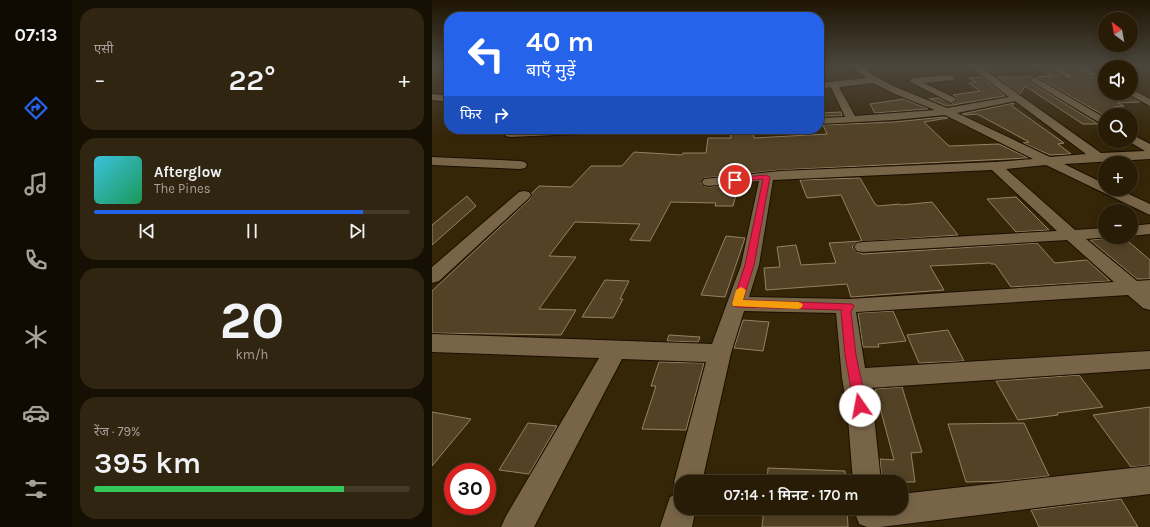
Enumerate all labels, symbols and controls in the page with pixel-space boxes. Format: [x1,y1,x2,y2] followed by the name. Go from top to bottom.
[1098,12,1138,52] north arrow
[1098,12,1138,244] map controls
[15,24,57,46] text: 07:13
[526,25,594,58] text: 40 m
[460,28,512,80] icon: left
[94,41,113,56] text: एसी
[526,59,576,81] text: बाएँ मुड़ें
[1098,60,1138,100] button: sound
[228,62,276,98] text: 22°
[94,67,106,93] text: −
[398,67,410,93] text: +
[22,94,50,122] icon: directions
[490,104,512,126] icon: right
[460,105,482,123] text: फिर
[1098,108,1138,148] button: search
[1098,156,1138,196] button: +
[154,163,222,181] text: Afterglow
[718,163,752,197] pin
[724,169,746,191] icon: arrive
[22,170,50,198] icon: music
[154,181,211,196] text: The Pines
[1098,204,1138,244] button: −
[136,220,158,242] icon: previous
[241,220,263,242] icon: pause
[346,220,368,242] icon: next
[22,246,50,274] icon: phone
[220,290,284,351] text: 20
[22,323,50,351] icon: climate
[236,347,268,362] text: km/h
[839,385,881,427] position arrow
[22,399,50,427] icon: car
[94,424,141,439] text: रेंज · 79%
[94,445,201,481] text: 395 km
[444,463,496,515] speed limit sign: 30
[22,475,50,503] icon: filters
[724,486,858,504] text: 07:14 · 1 मिनट · 170 m

